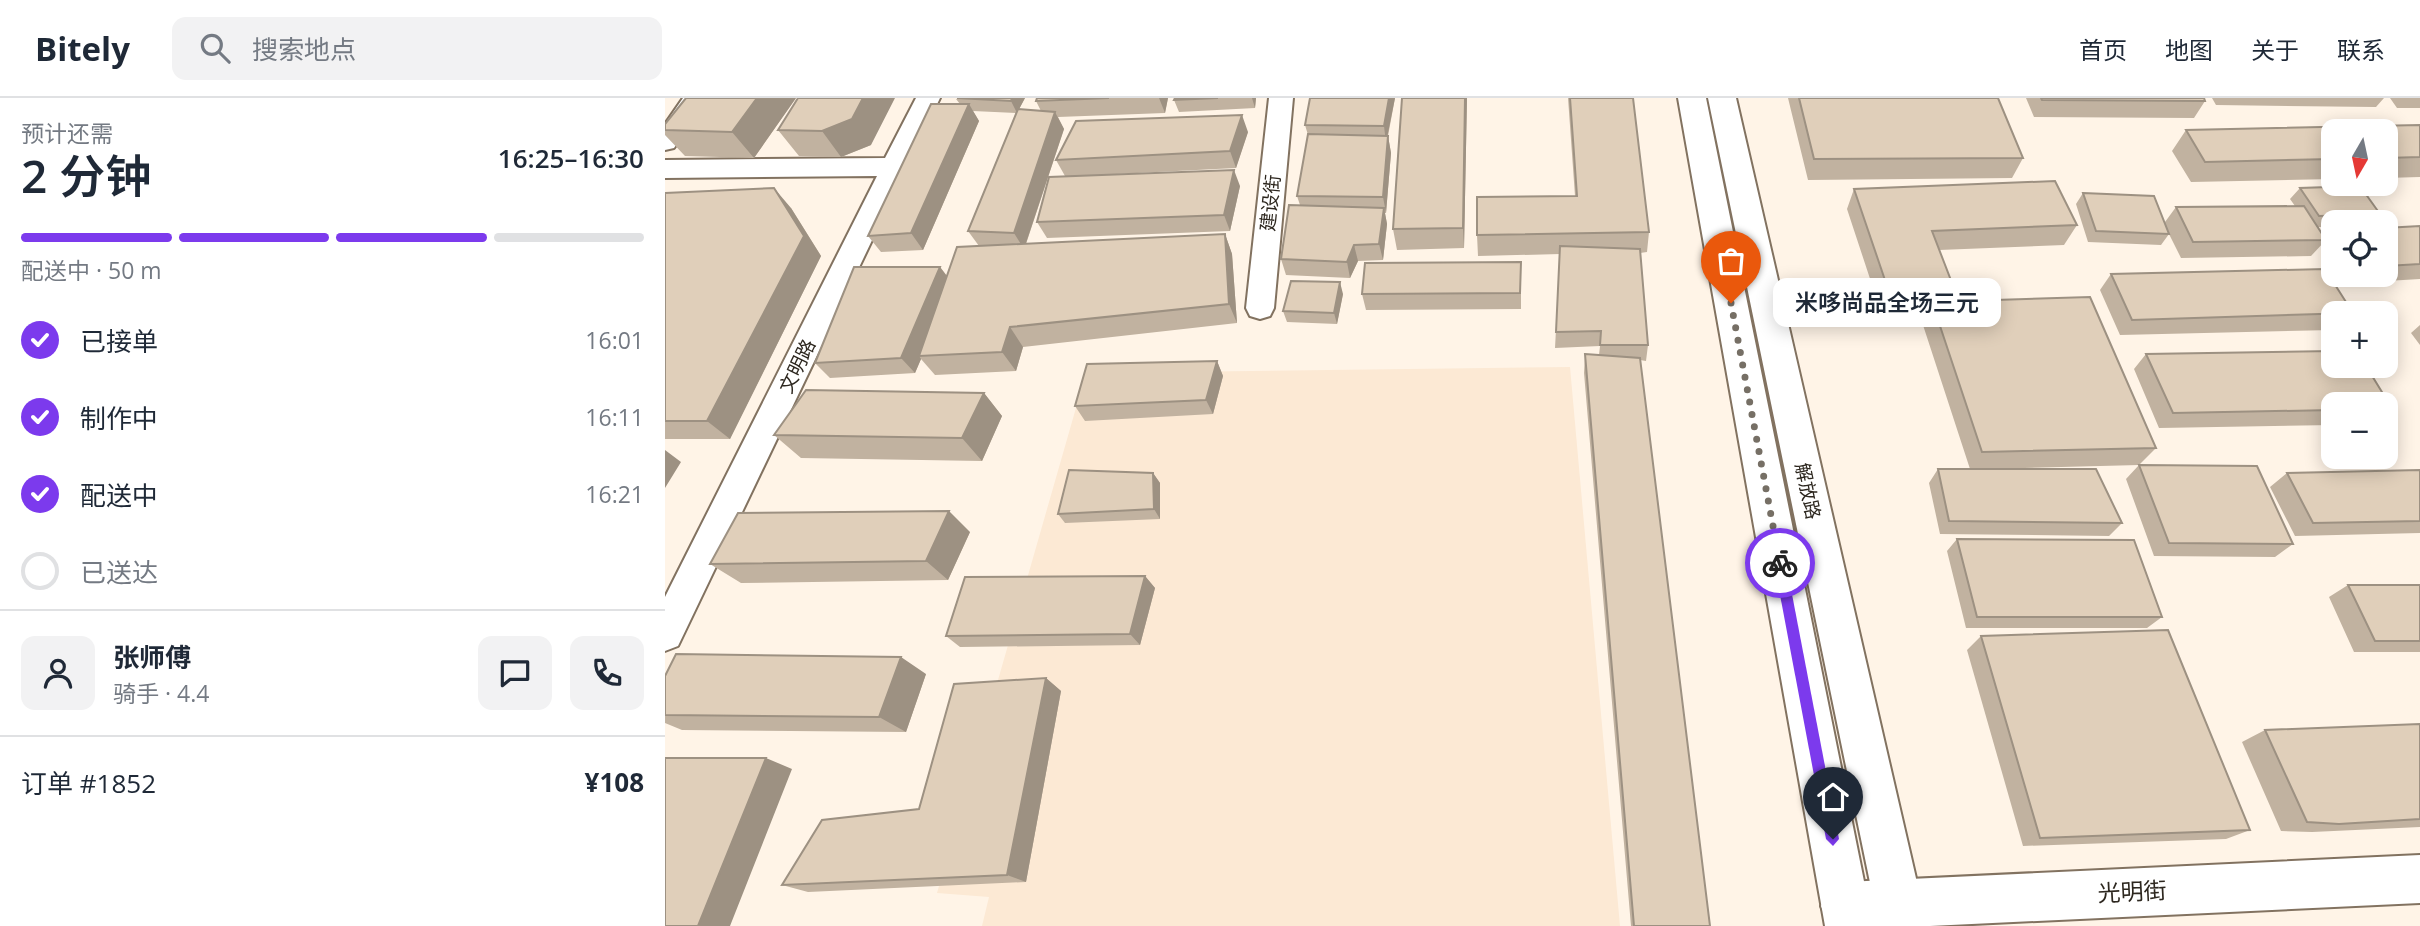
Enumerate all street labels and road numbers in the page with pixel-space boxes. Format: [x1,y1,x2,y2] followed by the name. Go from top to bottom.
[1254,173,1286,233] street label: 建设街
[773,335,821,397] street label: 文明路
[1789,460,1827,522] street label: 解放路
[2097,873,2167,909] street label: 光明街

